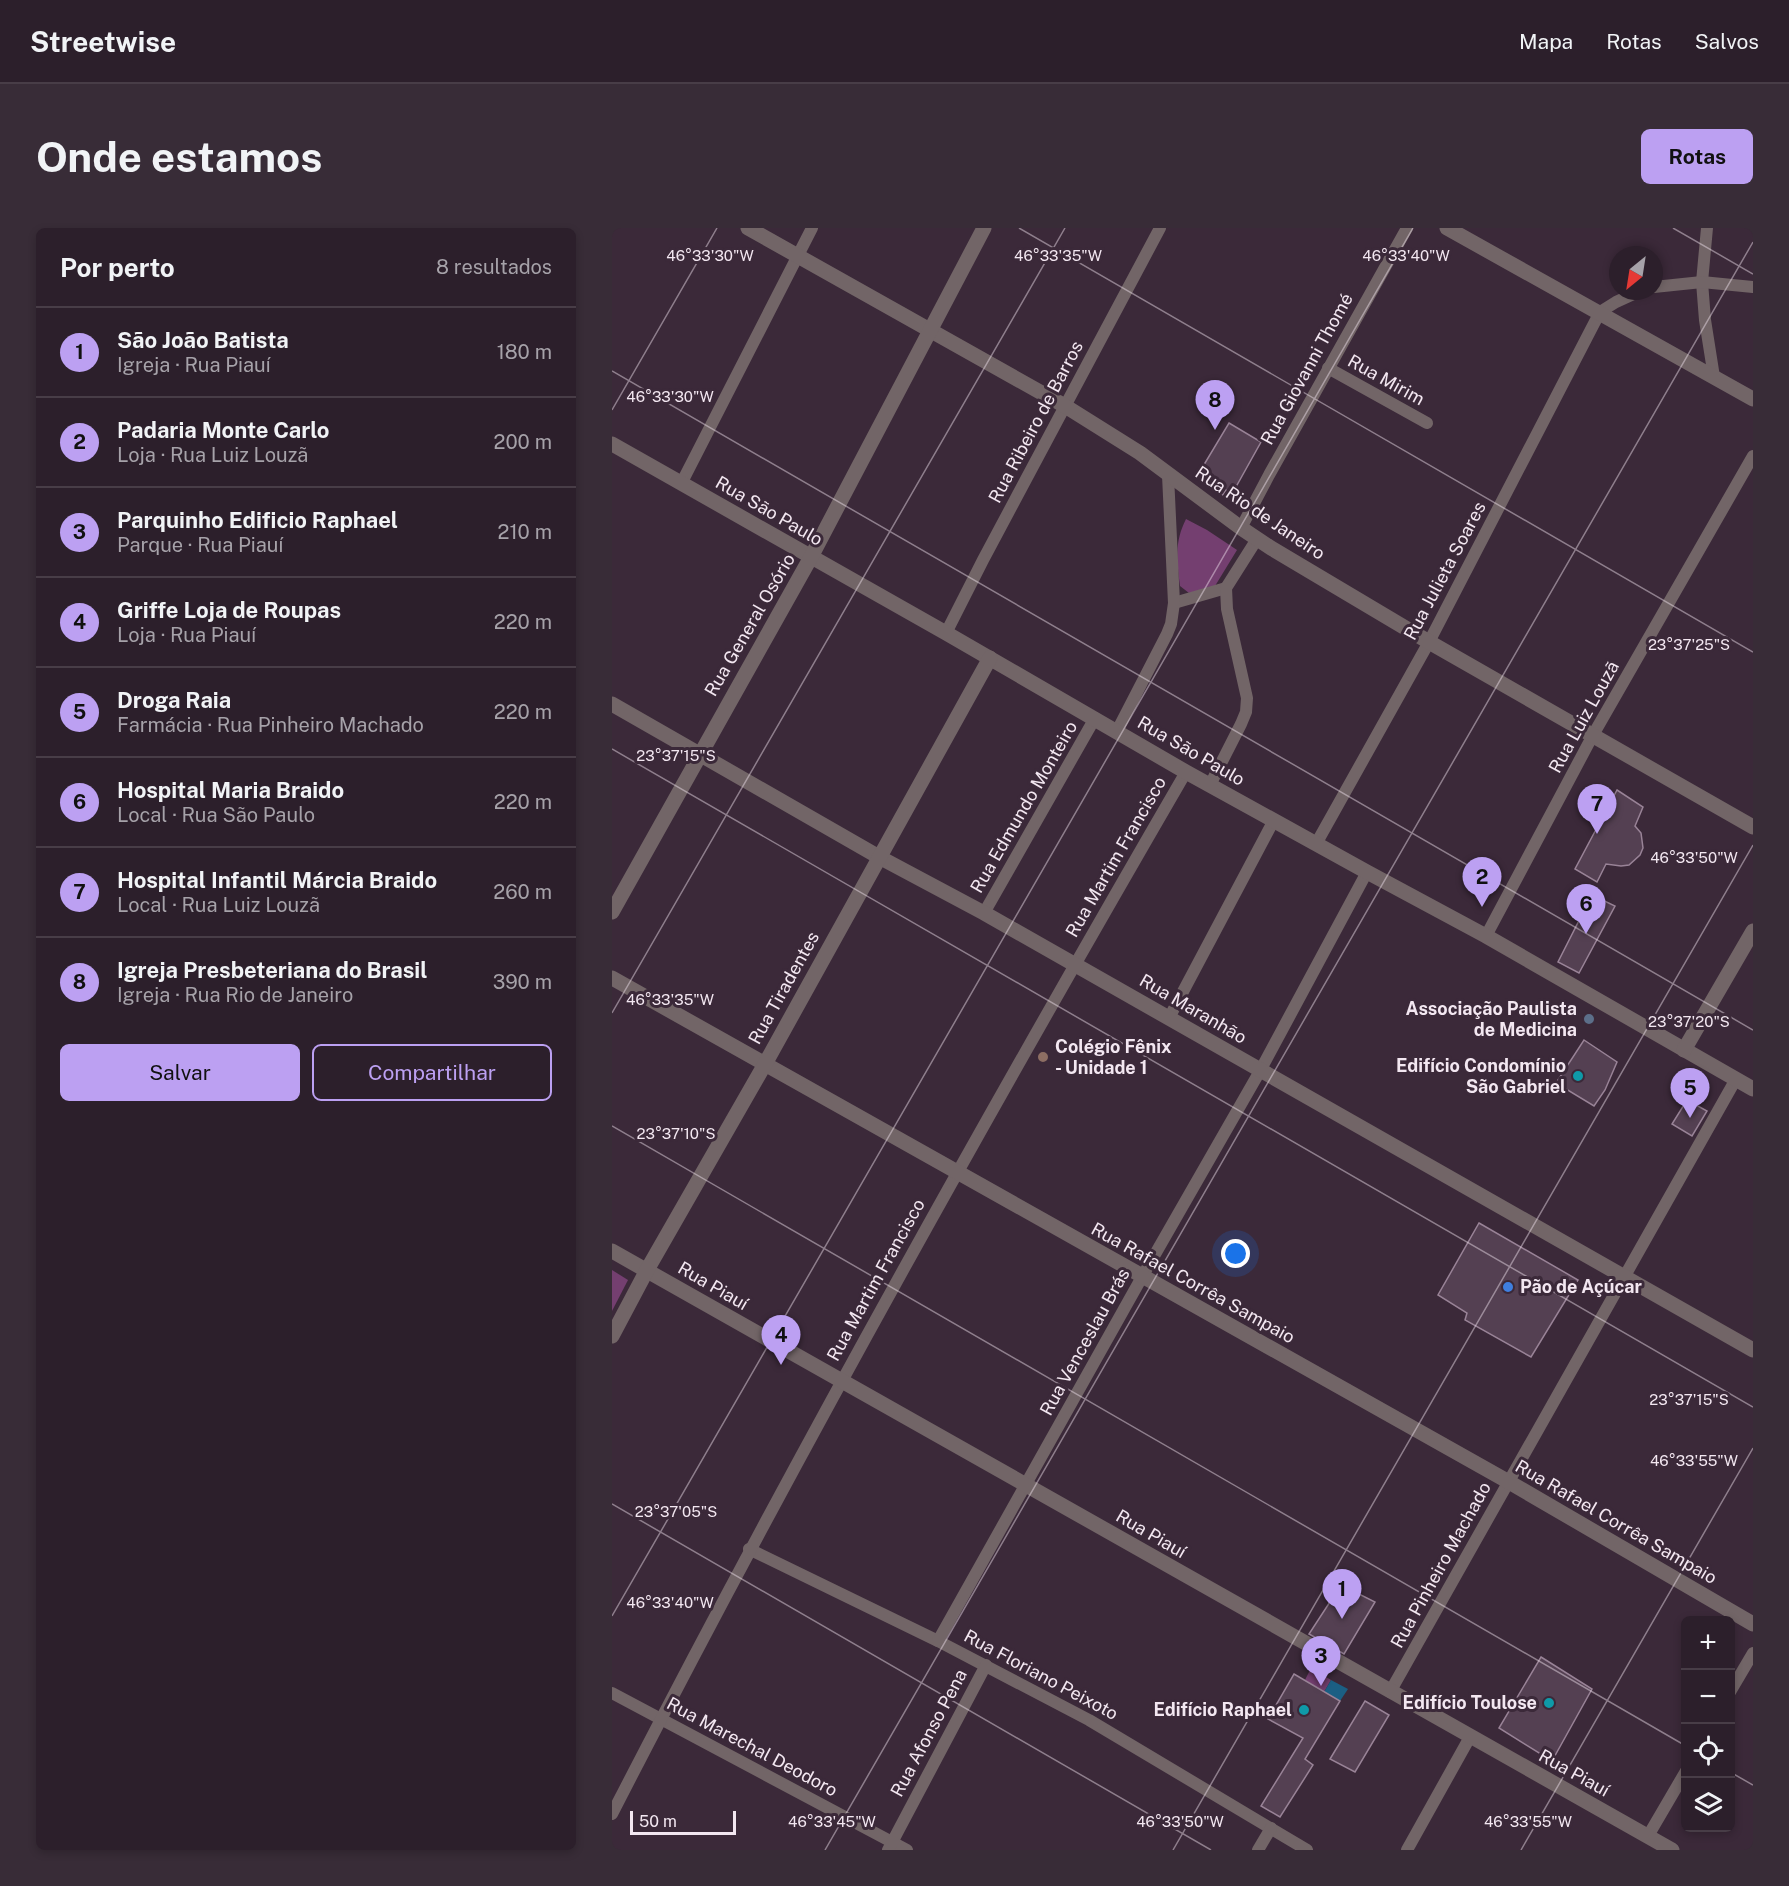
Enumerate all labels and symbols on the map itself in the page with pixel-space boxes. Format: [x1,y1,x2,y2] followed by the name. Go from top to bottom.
[1609,246,1663,300] north arrow
[666,247,754,264] text: 46°33'30"W
[1014,247,1102,264] text: 46°33'35"W
[1362,247,1450,264] text: 46°33'40"W
[1256,289,1357,448] street label: Rua Giovanni Thomé
[984,337,1087,506] street label: Rua Ribeiro de Barros
[1344,350,1428,409] street label: Rua Mirim
[1196,380,1234,430] pin: 8
[626,388,714,405] text: 46°33'30"W
[1191,461,1329,564] street label: Rua Rio de Janeiro
[712,471,827,550] street label: Rua São Paulo
[1399,498,1490,643] street label: Rua Julieta Soares
[700,550,799,700] street label: Rua General Osório
[1648,636,1730,653] text: 23°37'25"S
[1544,657,1623,776] street label: Rua Luiz Louzã
[1134,711,1249,790] street label: Rua São Paulo
[966,717,1081,896] street label: Rua Edmundo Monteiro
[636,747,716,764] text: 23°37'15"S
[1061,773,1170,941] street label: Rua Martim Francisco
[1578,784,1616,834] pin: 7
[1650,849,1738,866] text: 46°33'50"W
[1462,858,1502,907] pin: 2
[1566,884,1606,934] pin: 6
[744,928,823,1048] street label: Rua Tiradentes
[1136,969,1251,1048] street label: Rua Maranhão
[626,991,714,1008] text: 46°33'35"W
[1406,998,1577,1040] place label: Associação Paulista de Medicina
[1582,1012,1596,1026] marker: Associação Paulista de Medicina
[1648,1013,1730,1030] text: 23°37'20"S
[1055,1036,1172,1078] place label: Colégio Fênix - Unidade 1
[1036,1050,1050,1064] marker: Colégio Fênix - Unidade 1
[1396,1055,1566,1097] place label: Edifício Condomínio São Gabriel
[1670,1068,1710,1118] pin: 5
[1571,1069,1585,1083] marker: Edifício Condomínio São Gabriel
[637,1125,715,1142] text: 23°37'10"S
[822,1195,929,1364] street label: Rua Martim Francisco
[1088,1218,1299,1347] street label: Rua Rafael Corrêa Sampaio
[1221,1239,1250,1268] your location
[674,1257,753,1314] street label: Rua Piauí
[1035,1264,1134,1419] street label: Rua Venceslau Brás
[1520,1276,1643,1297] place label: Pão de Açúcar
[1501,1280,1515,1294] marker: Pão de Açúcar
[762,1316,800,1365] pin: 4
[1649,1391,1729,1408] text: 23°37'15"S
[1650,1452,1738,1469] text: 46°33'55"W
[1512,1455,1721,1588] street label: Rua Rafael Corrêa Sampaio
[1386,1478,1495,1651] street label: Rua Pinheiro Machado
[635,1503,717,1520] text: 23°37'05"S
[1112,1505,1191,1562] street label: Rua Piauí
[1322,1570,1362,1619] pin: 1
[626,1594,714,1611] text: 46°33'40"W
[961,1625,1122,1724] street label: Rua Floriano Peixoto
[1302,1636,1340,1686] pin: 3
[886,1665,971,1800] street label: Rua Afonso Pena
[1403,1692,1537,1713] place label: Edifício Toulose
[663,1693,841,1801] street label: Rua Marechal Deodoro
[1542,1696,1556,1710] marker: Edifício Toulose
[1153,1699,1292,1720] place label: Edifício Raphael
[1297,1703,1311,1717] marker: Edifício Raphael
[1535,1745,1614,1801] street label: Rua Piauí
[630,1808,736,1836] scale bar
[788,1813,876,1830] text: 46°33'45"W
[1136,1813,1224,1830] text: 46°33'50"W
[1484,1813,1572,1830] text: 46°33'55"W

